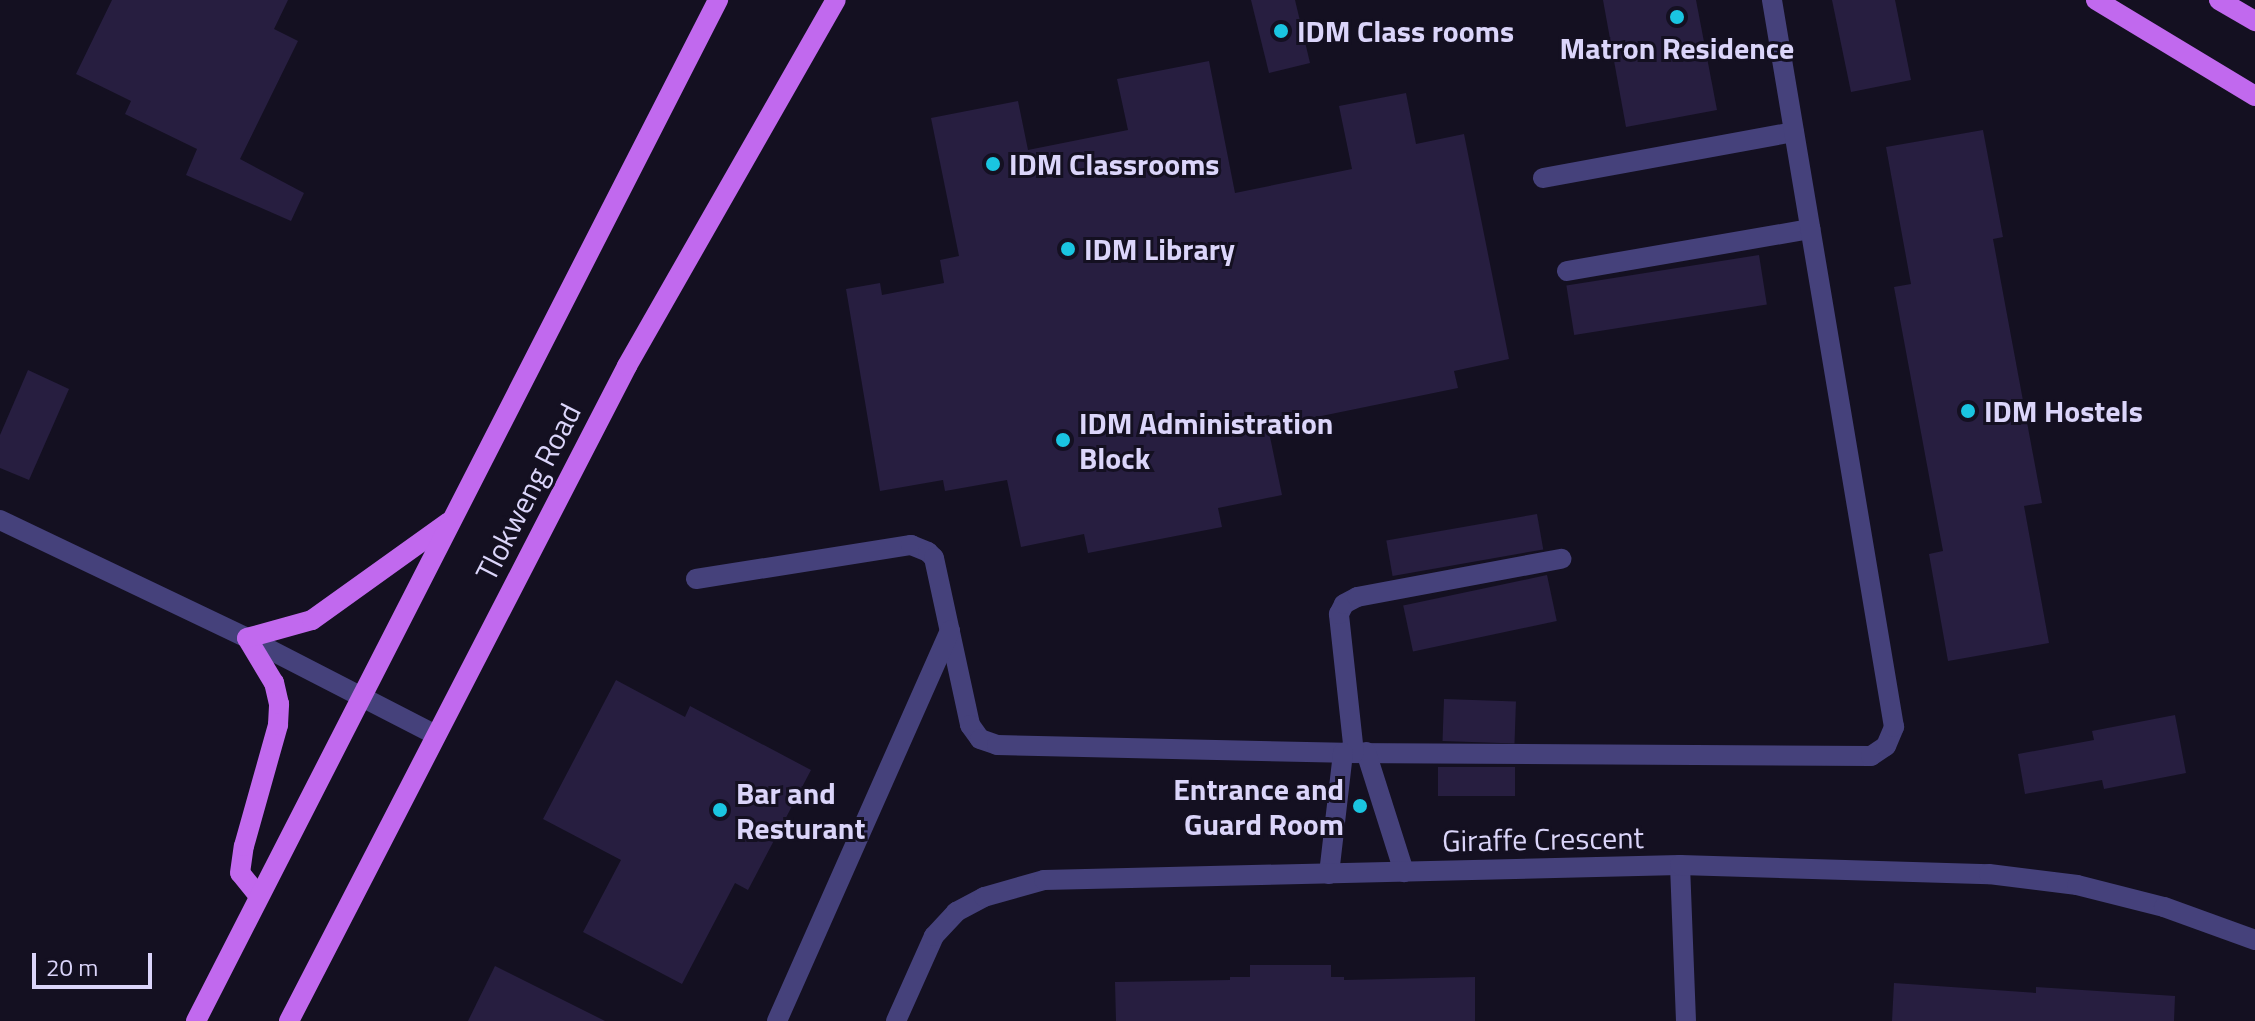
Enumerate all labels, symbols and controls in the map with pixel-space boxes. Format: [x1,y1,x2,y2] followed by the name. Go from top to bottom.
[1668,8,1686,26] marker: Matron Residence
[1297,13,1514,49] place label: IDM Class rooms
[1272,22,1290,40] marker: IDM Class rooms
[1560,30,1794,66] place label: Matron Residence
[1009,146,1220,182] place label: IDM Classrooms
[984,155,1002,173] marker: IDM Classrooms
[1084,231,1235,267] place label: IDM Library
[1059,240,1077,258] marker: IDM Library
[1984,393,2143,429] place label: IDM Hostels
[468,397,588,587] street label: Tlokweng Road
[1959,402,1977,420] marker: IDM Hostels
[1079,405,1333,476] place label: IDM Administration Block
[1054,431,1072,449] marker: IDM Administration Block
[1173,771,1344,842] place label: Entrance and Guard Room
[736,775,865,846] place label: Bar and Resturant
[1351,797,1369,815] marker: Entrance and Guard Room
[711,801,729,819] marker: Bar and Resturant
[1442,819,1644,859] street label: Giraffe Crescent
[36,937,156,987] scale bar
[46,949,98,985] text: 20 m

